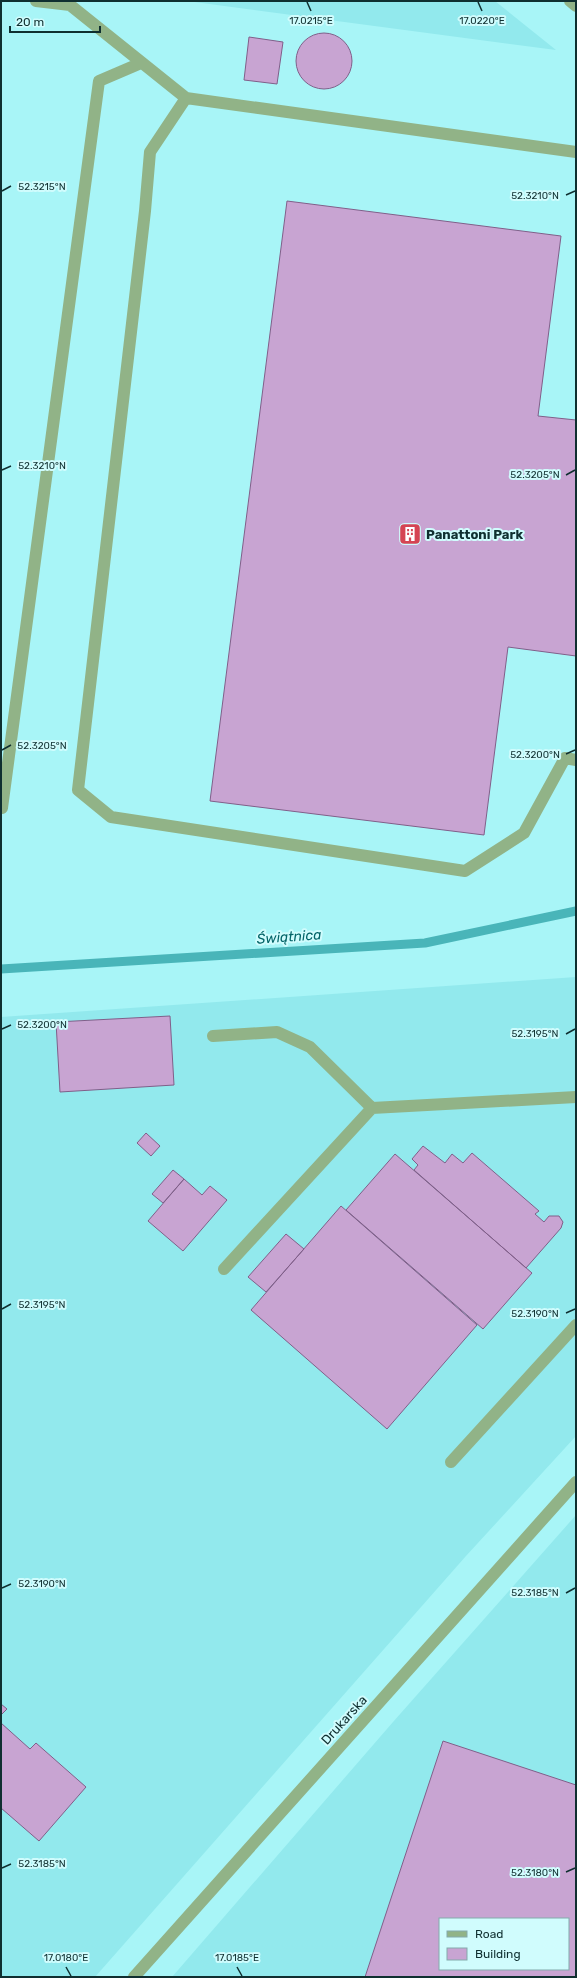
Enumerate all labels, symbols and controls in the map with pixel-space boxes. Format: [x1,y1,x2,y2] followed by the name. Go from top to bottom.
[10,8,100,34] scale bar
[16,15,44,29] text: 20 m
[289,15,333,27] text: 17.0215°E
[459,15,505,27] text: 17.0220°E
[18,181,66,193] text: 52.3215°N
[511,190,559,202] text: 52.3210°N
[18,460,66,472] text: 52.3210°N
[510,469,560,481] text: 52.3205°N
[397,521,423,547] building icon: Panattoni Park
[426,527,523,542] place label: Panattoni Park
[17,740,67,752] text: 52.3205°N
[510,749,560,761] text: 52.3200°N
[256,925,322,948] water label: Świątnica
[17,1019,67,1031] text: 52.3200°N
[511,1028,559,1040] text: 52.3195°N
[18,1299,66,1311] text: 52.3195°N
[511,1308,559,1320] text: 52.3190°N
[18,1578,66,1590] text: 52.3190°N
[511,1587,559,1599] text: 52.3185°N
[318,1692,370,1748] street label: Drukarska
[18,1858,66,1870] text: 52.3185°N
[511,1867,559,1879] text: 52.3180°N
[439,1918,569,1970] legend
[475,1927,503,1941] text: Road
[475,1947,521,1961] text: Building
[44,1952,88,1964] text: 17.0180°E
[215,1952,259,1964] text: 17.0185°E

